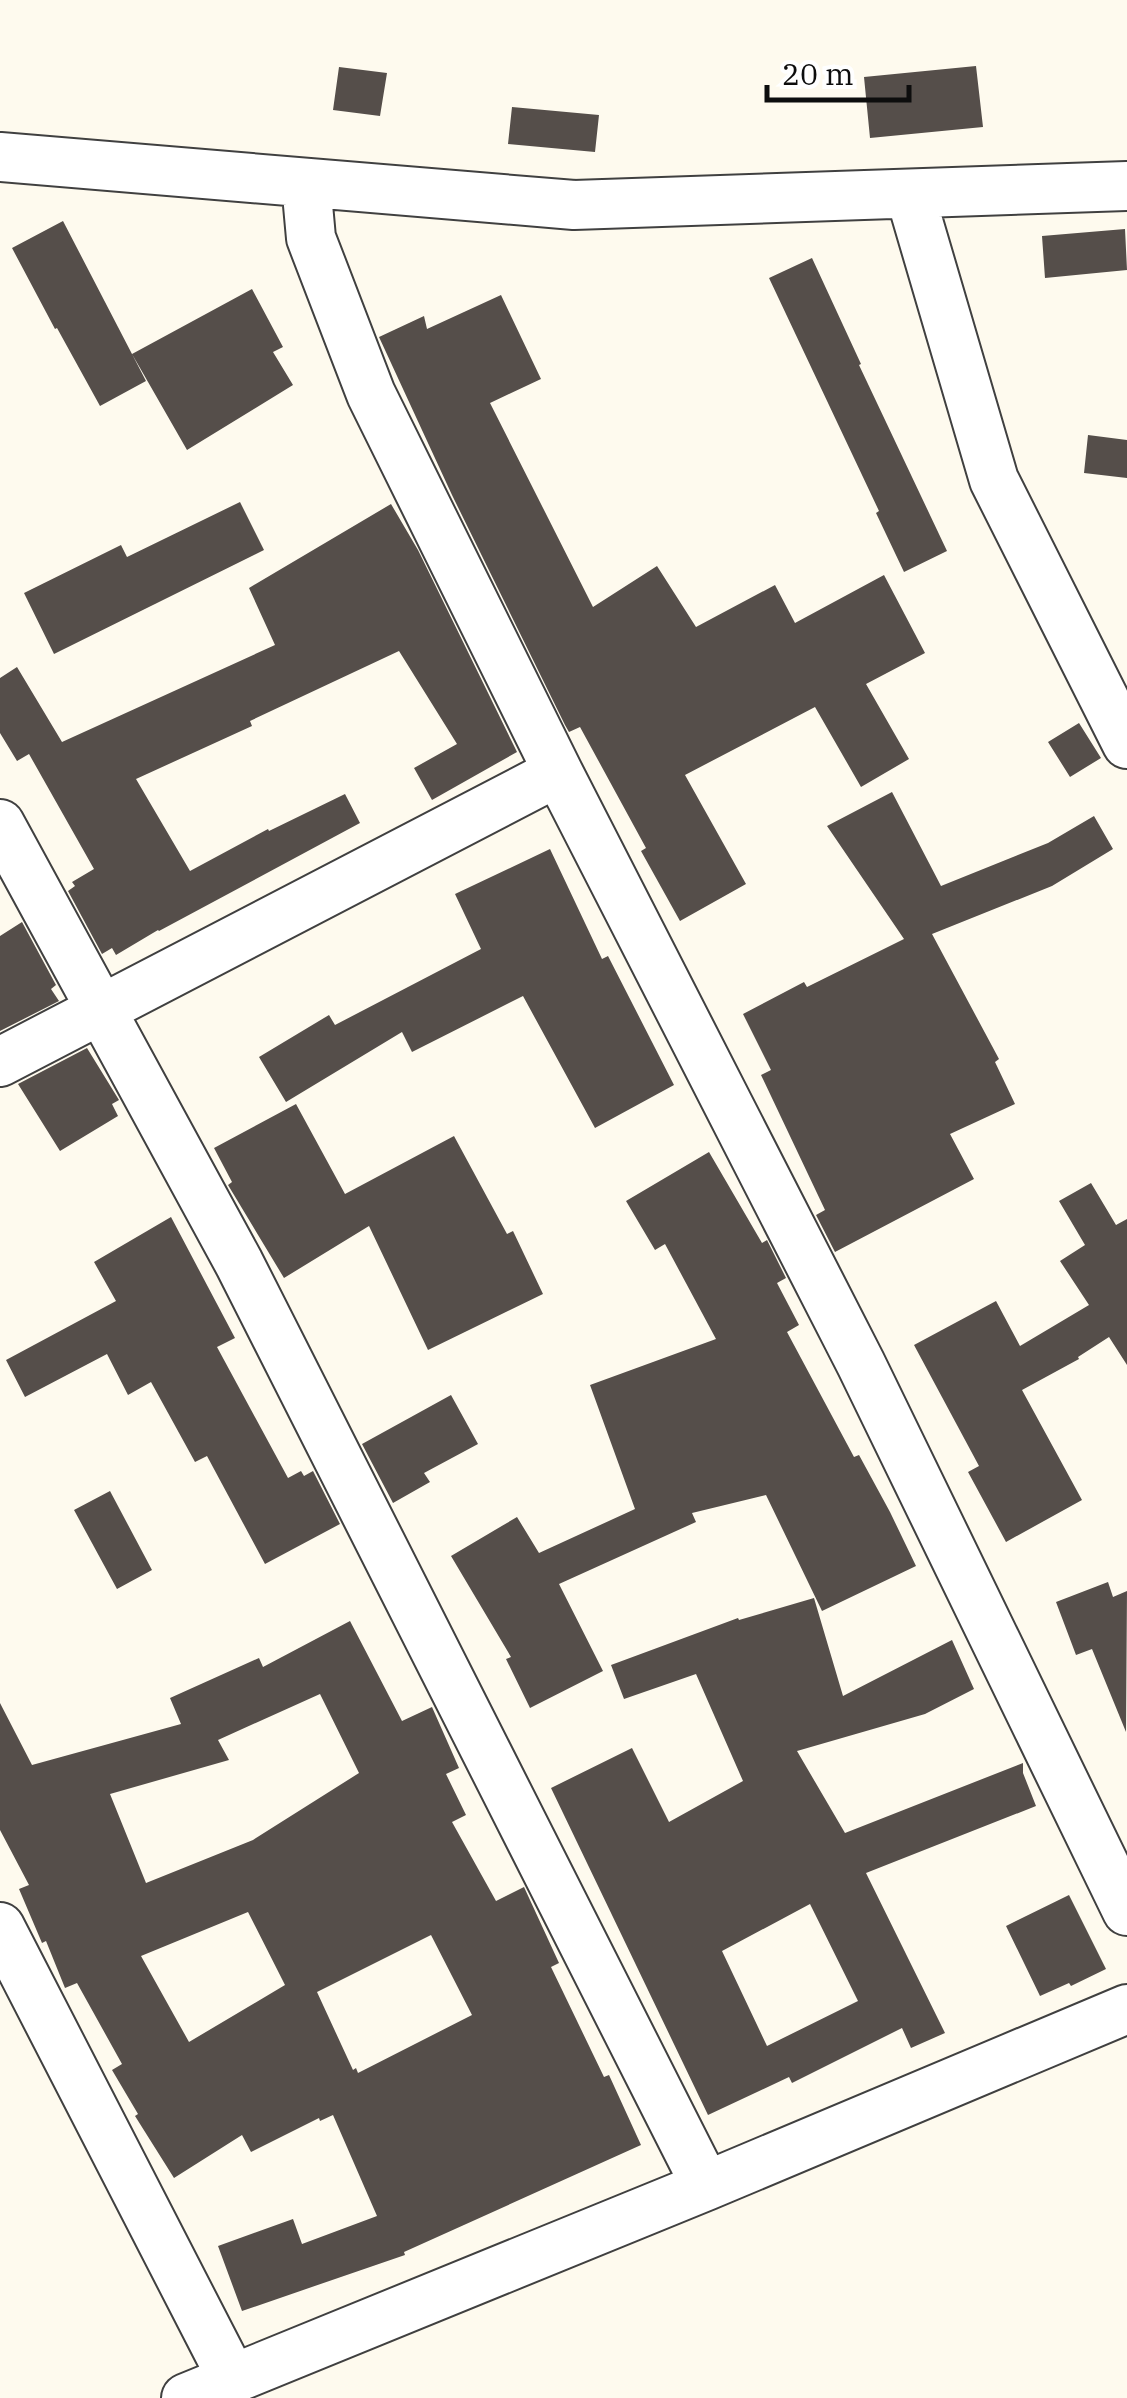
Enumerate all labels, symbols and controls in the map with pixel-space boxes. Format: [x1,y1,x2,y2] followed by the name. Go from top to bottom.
[767,40,910,102] scale bar
[782,54,854,93] text: 20 m

